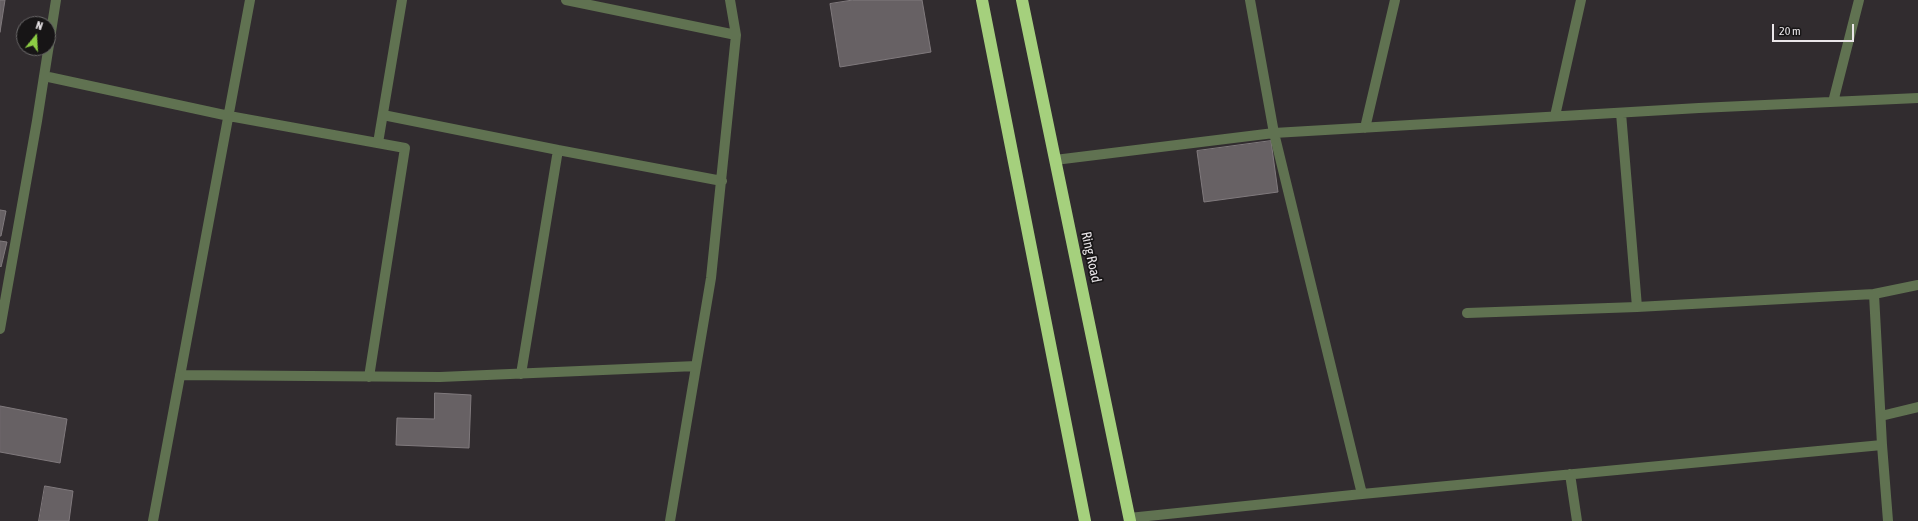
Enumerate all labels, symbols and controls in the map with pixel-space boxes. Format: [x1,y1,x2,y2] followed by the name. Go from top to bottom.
[16,16,56,56] north arrow
[1774,16,1856,42] scale bar
[34,19,44,32] text: N
[1779,24,1801,38] text: 20 m
[1077,230,1105,284] street label: Ring Road

